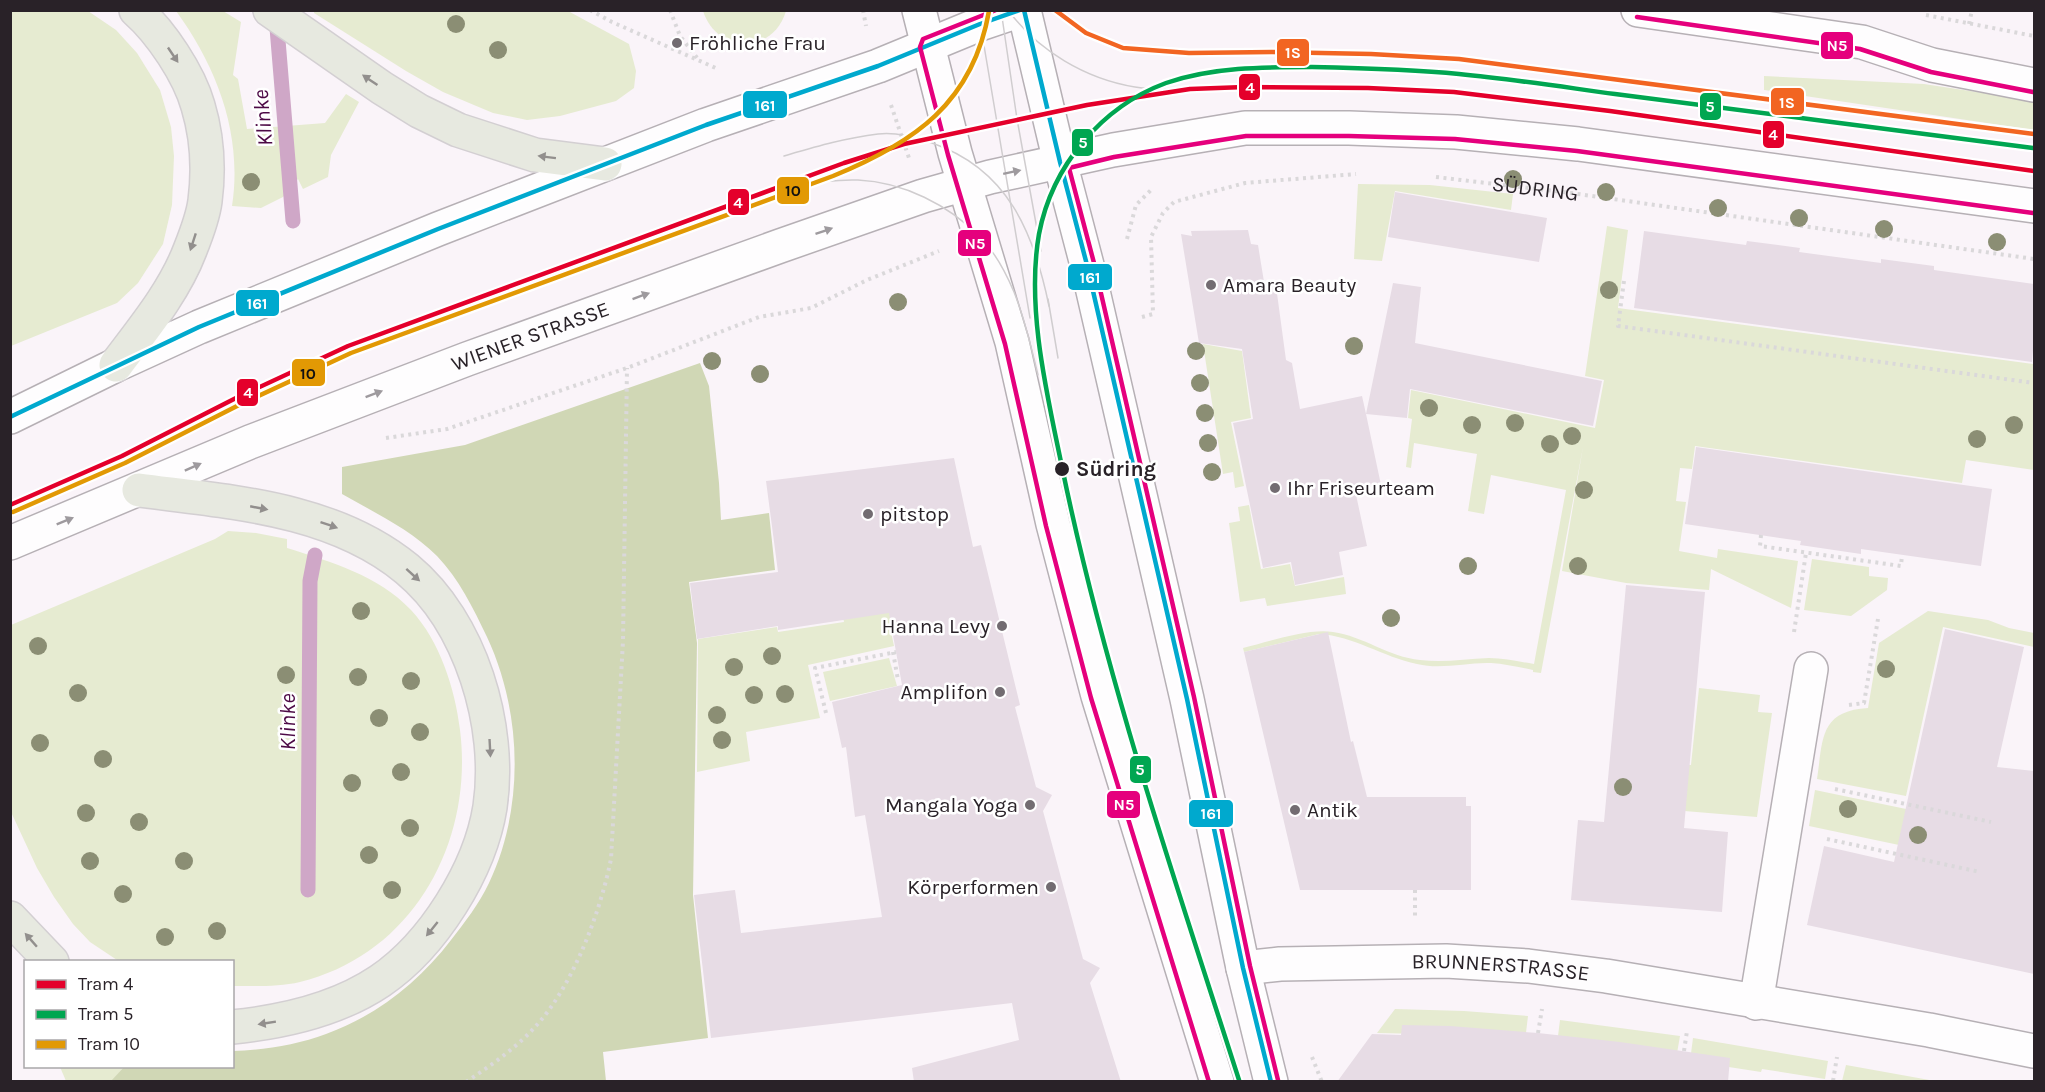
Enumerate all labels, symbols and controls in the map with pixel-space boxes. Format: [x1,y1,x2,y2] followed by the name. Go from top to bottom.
[689,31,826,55] place label: Fröhliche Frau
[1820,31,1854,60] line badge: N5
[670,36,684,50] marker: Fröhliche Frau
[1827,36,1847,55] text: N5
[1276,38,1310,67] line badge: 1S
[1285,43,1301,62] text: 1S
[167,47,179,63] one-way arrow
[1238,73,1261,101] line badge: 4
[362,74,378,86] one-way arrow
[1245,78,1255,97] text: 4
[1770,87,1805,116] line badge: 1S
[248,88,278,147] water label: Klinke
[742,90,788,119] line badge: 161
[1699,92,1722,121] line badge: 5
[1779,93,1795,112] text: 1S
[754,96,776,115] text: 161
[1705,97,1715,116] text: 5
[1762,120,1785,149] line badge: 4
[1768,125,1778,144] text: 4
[1071,128,1094,157] line badge: 5
[1078,133,1088,152] text: 5
[538,152,557,162] one-way arrow
[1003,167,1022,176] one-way arrow
[1491,172,1580,206] street label: SÜDRING
[776,176,810,205] line badge: 10
[785,181,801,200] text: 10
[727,188,750,216] line badge: 4
[733,193,743,212] text: 4
[816,225,834,235] one-way arrow
[957,229,992,257] line badge: N5
[187,233,197,251] one-way arrow
[965,234,985,253] text: N5
[1067,263,1113,291] line badge: 161
[1079,268,1101,287] text: 161
[1223,273,1356,297] place label: Amara Beauty
[1204,278,1218,292] marker: Amara Beauty
[235,289,280,317] line badge: 161
[632,291,650,301] one-way arrow
[246,294,268,313] text: 161
[448,297,612,376] street label: WIENER STRASSE
[291,358,326,387] line badge: 10
[300,364,316,383] text: 10
[236,378,259,407] line badge: 4
[243,383,253,402] text: 4
[365,389,383,399] one-way arrow
[1076,457,1156,481] place label: Südring
[1053,460,1071,478] marker: Südring
[184,462,202,472] one-way arrow
[1287,476,1435,500] place label: Ihr Friseurteam
[1268,481,1282,495] marker: Ihr Friseurteam
[880,502,949,526] place label: pitstop
[250,504,269,513] one-way arrow
[861,507,875,521] marker: pitstop
[56,516,74,526] one-way arrow
[320,521,338,530] one-way arrow
[405,568,420,581] one-way arrow
[882,614,990,638] place label: Hanna Levy
[995,619,1009,633] marker: Hanna Levy
[901,680,988,704] place label: Amplifon
[993,685,1007,699] marker: Amplifon
[275,694,301,750] water label: Klinke
[486,739,495,758] one-way arrow
[1129,755,1152,784] line badge: 5
[1135,760,1145,779] text: 5
[1106,790,1141,819] line badge: N5
[885,793,1018,817] place label: Mangala Yoga
[1114,795,1134,814] text: N5
[1023,798,1037,812] marker: Mangala Yoga
[1307,798,1358,822] place label: Antik
[1188,799,1234,828] line badge: 161
[1288,803,1302,817] marker: Antik
[1200,804,1222,823] text: 161
[907,875,1039,899] place label: Körperformen
[1044,880,1058,894] marker: Körperformen
[426,921,439,937] one-way arrow
[25,933,38,948] one-way arrow
[1411,949,1591,986] street label: BRUNNERSTRASSE
[24,960,234,1068] legend
[78,973,133,995] text: Tram 4
[78,1003,133,1025] text: Tram 5
[258,1019,277,1028] one-way arrow
[78,1033,140,1055] text: Tram 10

